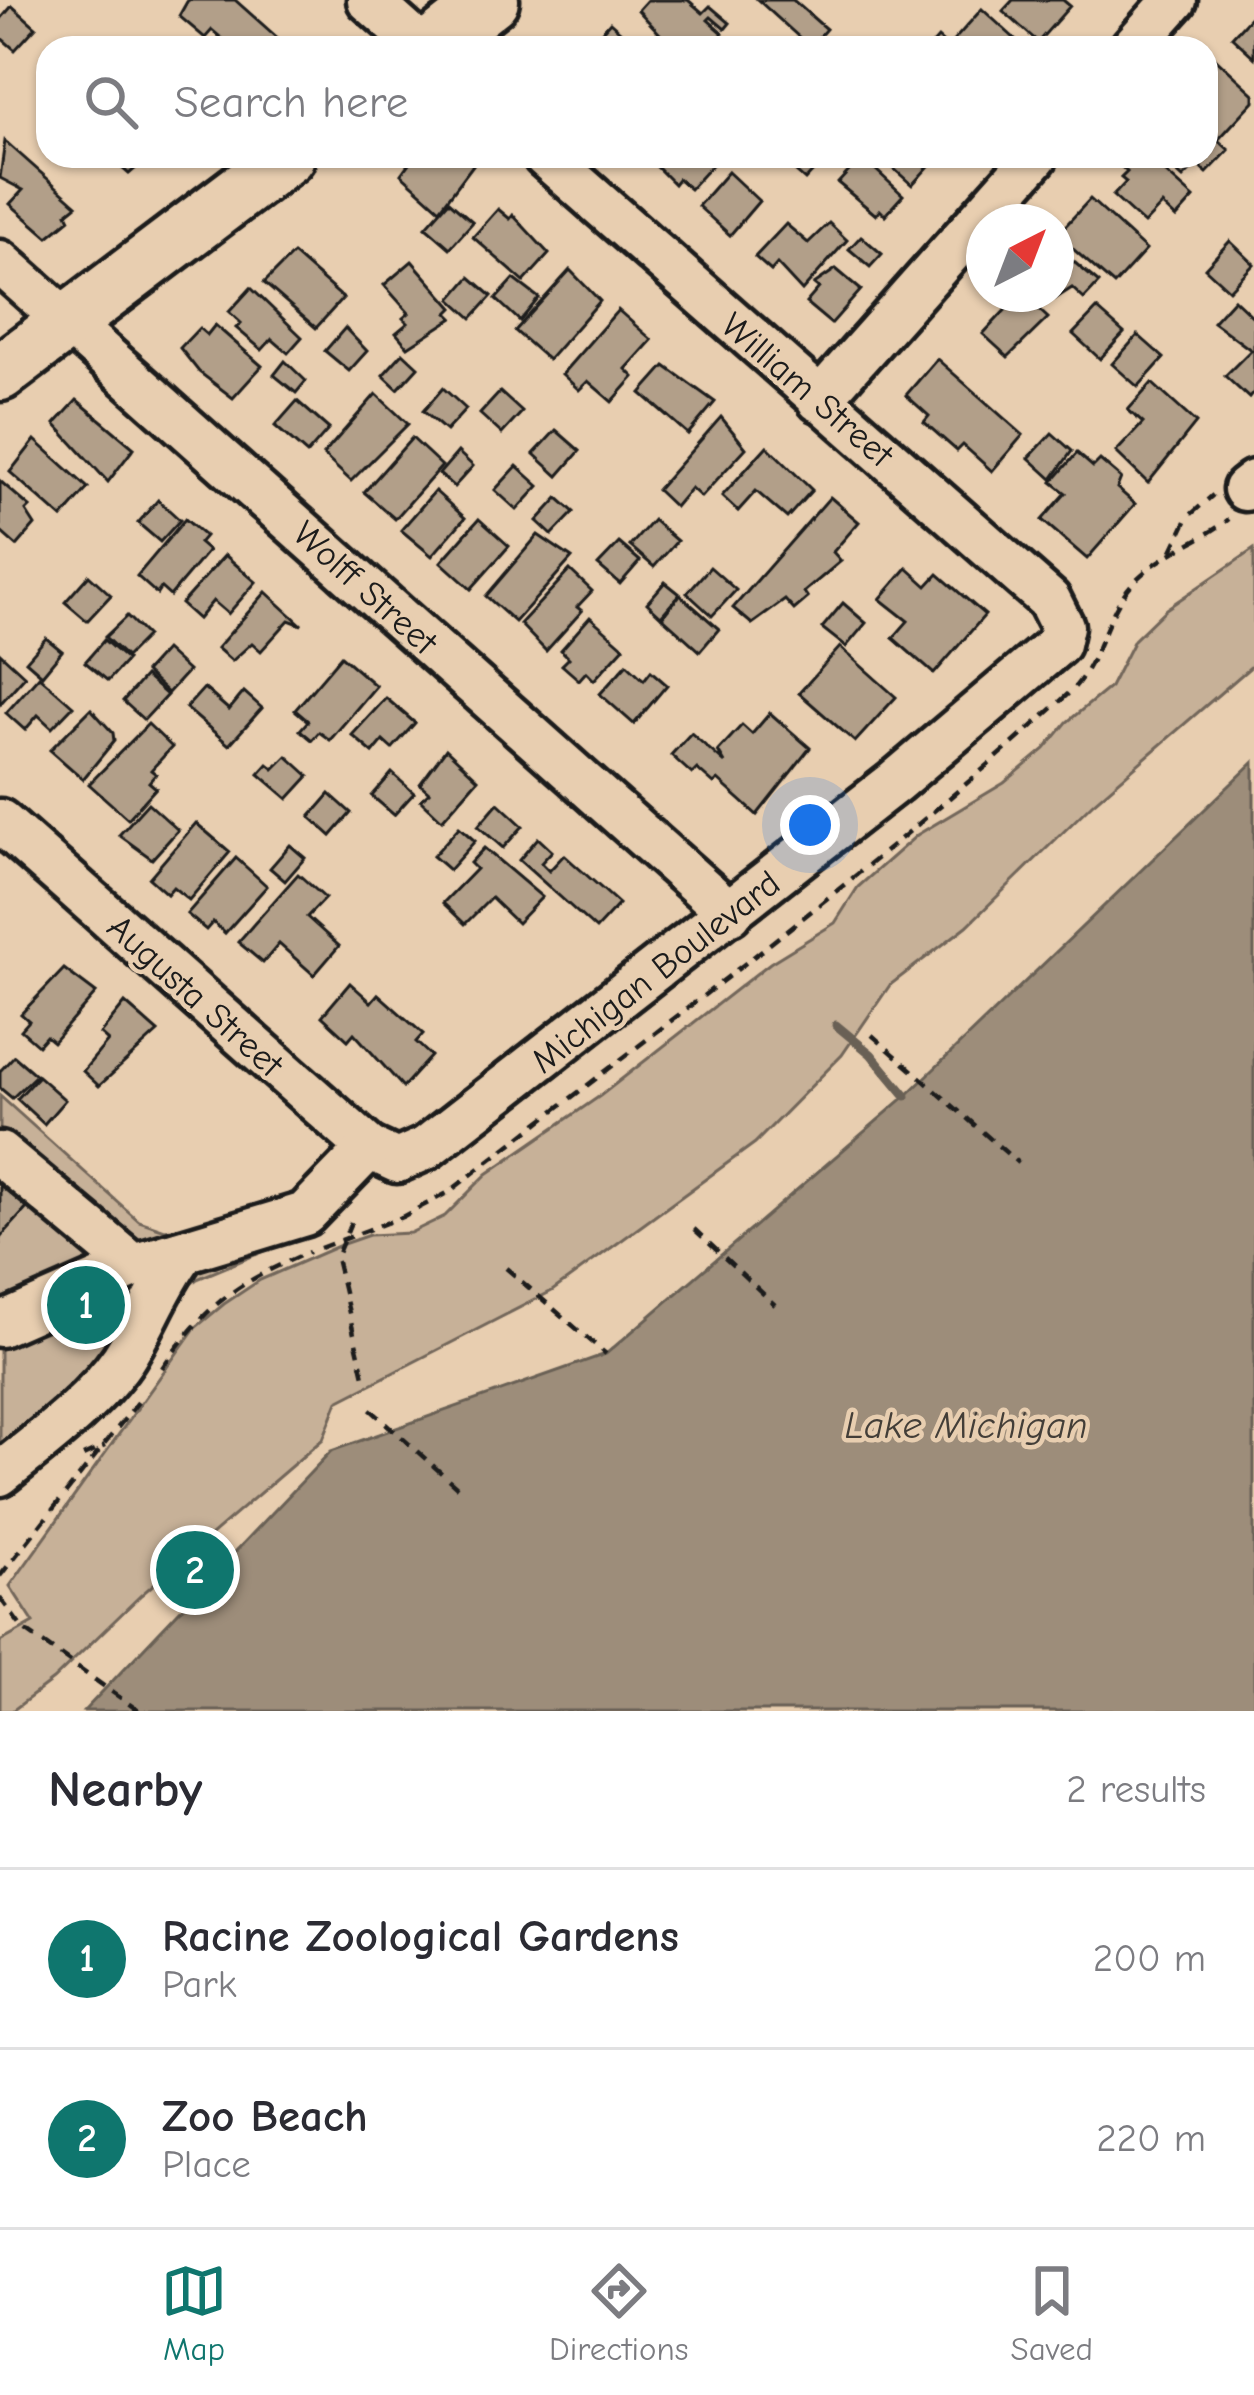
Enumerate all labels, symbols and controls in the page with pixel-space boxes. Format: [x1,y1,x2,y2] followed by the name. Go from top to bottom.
[36,36,1218,168] search box
[78,69,144,135] icon: search
[174,76,408,128] text: Search here
[966,204,1074,312] north arrow
[713,305,902,477] street label: William Street
[285,513,446,664] street label: Wolff Street
[780,795,840,855] your location
[524,863,788,1082] street label: Michigan Boulevard
[99,907,292,1087] street label: Augusta Street
[47,1260,125,1350] pin: 1
[844,1403,1088,1448] water label: Lake Michigan
[156,1525,234,1615] pin: 2
[48,1760,202,1819] text: Nearby
[1066,1767,1206,1812] text: 2 results
[162,1910,679,1962] text: Racine Zoological Gardens
[79,1936,95,1981] text: 1
[1093,1936,1206,1981] text: 200 m
[162,1962,237,2007] text: Park
[162,2090,368,2142] text: Zoo Beach
[77,2116,97,2161] text: 2
[1096,2116,1206,2161] text: 220 m
[162,2142,251,2187] text: Place
[161,2258,227,2368] tab: Map
[549,2258,689,2368] tab: Directions
[1011,2258,1093,2368] tab: Saved

